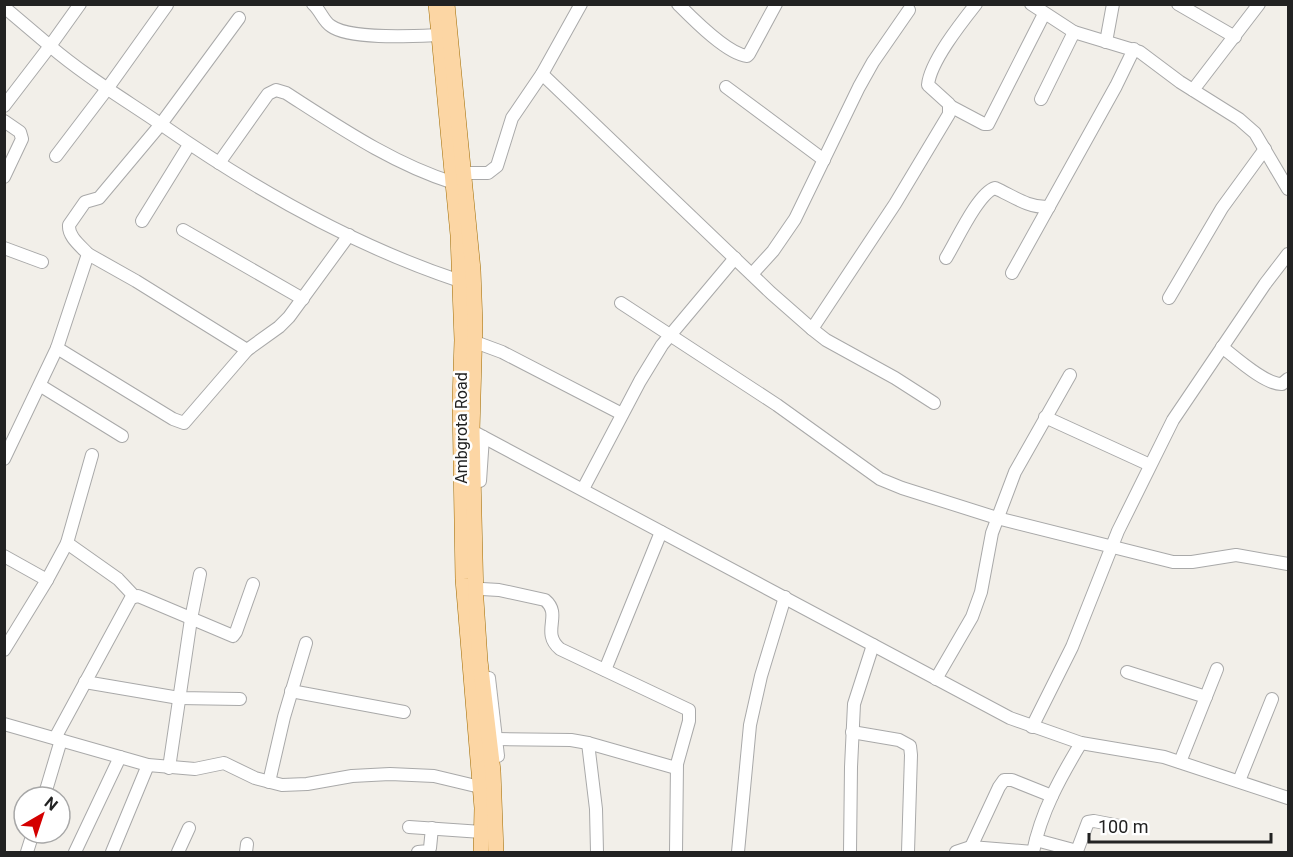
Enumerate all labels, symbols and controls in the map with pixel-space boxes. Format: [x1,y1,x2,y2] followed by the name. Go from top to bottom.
[452,372,471,484] street label: Ambgrota Road
[12,785,72,845] north arrow
[41,793,61,815] text: N
[1089,806,1270,844] scale bar
[1098,816,1149,837] text: 100 m

